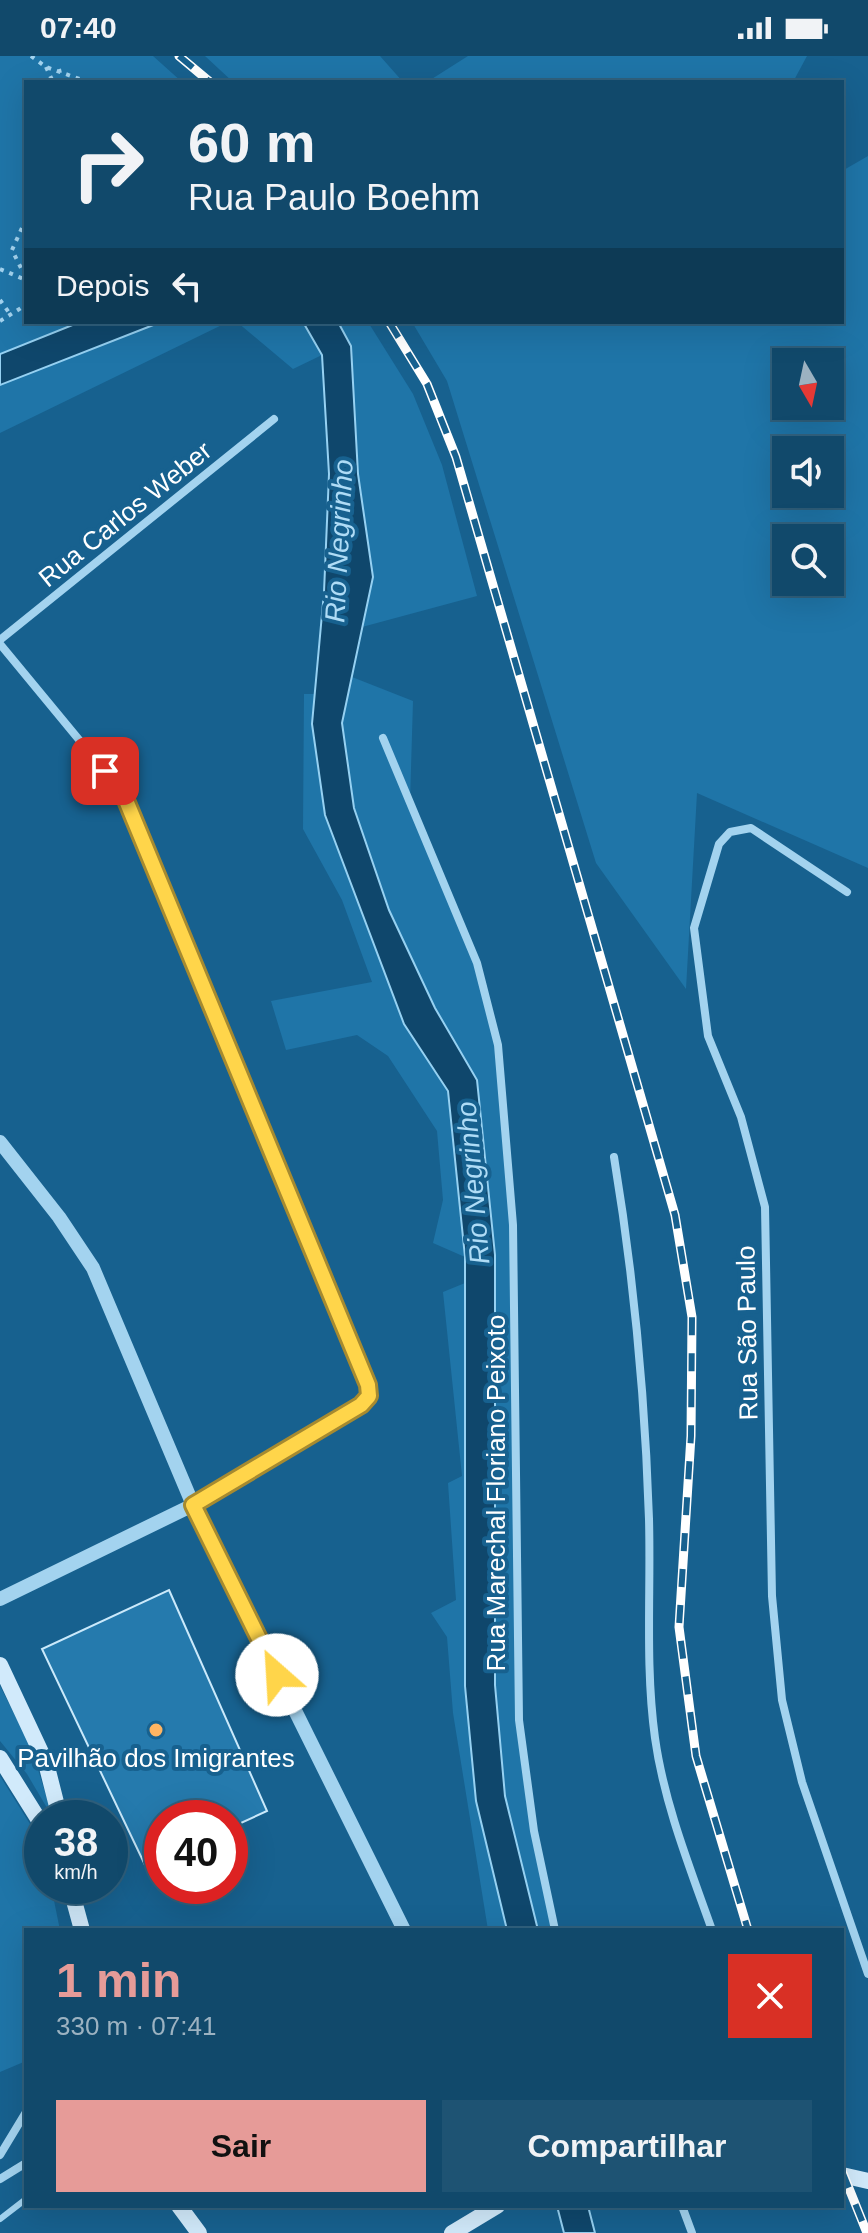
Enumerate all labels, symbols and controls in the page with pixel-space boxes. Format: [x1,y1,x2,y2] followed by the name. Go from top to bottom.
[40,11,117,44] text: 07:40
[188,111,316,174] text: 60 m
[56,112,160,216] icon: right
[188,177,480,218] text: Rua Paulo Boehm
[165,264,209,308] icon: left
[56,269,149,302] text: Depois
[772,348,844,420] north arrow
[772,348,844,596] map controls
[33,435,218,593] street label: Rua Carlos Weber
[772,436,844,508] button: sound
[319,459,359,623] water label: Rio Negrinho
[772,524,844,596] button: search
[71,737,139,805] pin
[83,749,127,793] icon: arrive
[450,1100,496,1266] water label: Rio Negrinho
[730,1245,764,1421] street label: Rua São Paulo
[481,1315,511,1671] street label: Rua Marechal Floriano Peixoto
[235,1633,319,1717] position arrow
[147,1721,165,1739] marker: Pavilhão dos Imigrantes
[17,1743,295,1773] place label: Pavilhão dos Imigrantes
[144,1800,248,1904] speed limit sign: 40
[54,1820,98,1864] text: 38
[54,1861,98,1883] text: km/h
[56,1954,181,2007] text: 1 min
[728,1954,812,2038] button: close
[56,2011,216,2041] text: 330 m · 07:41
[56,2100,426,2192] button: Sair
[442,2100,812,2192] button: Compartilhar

